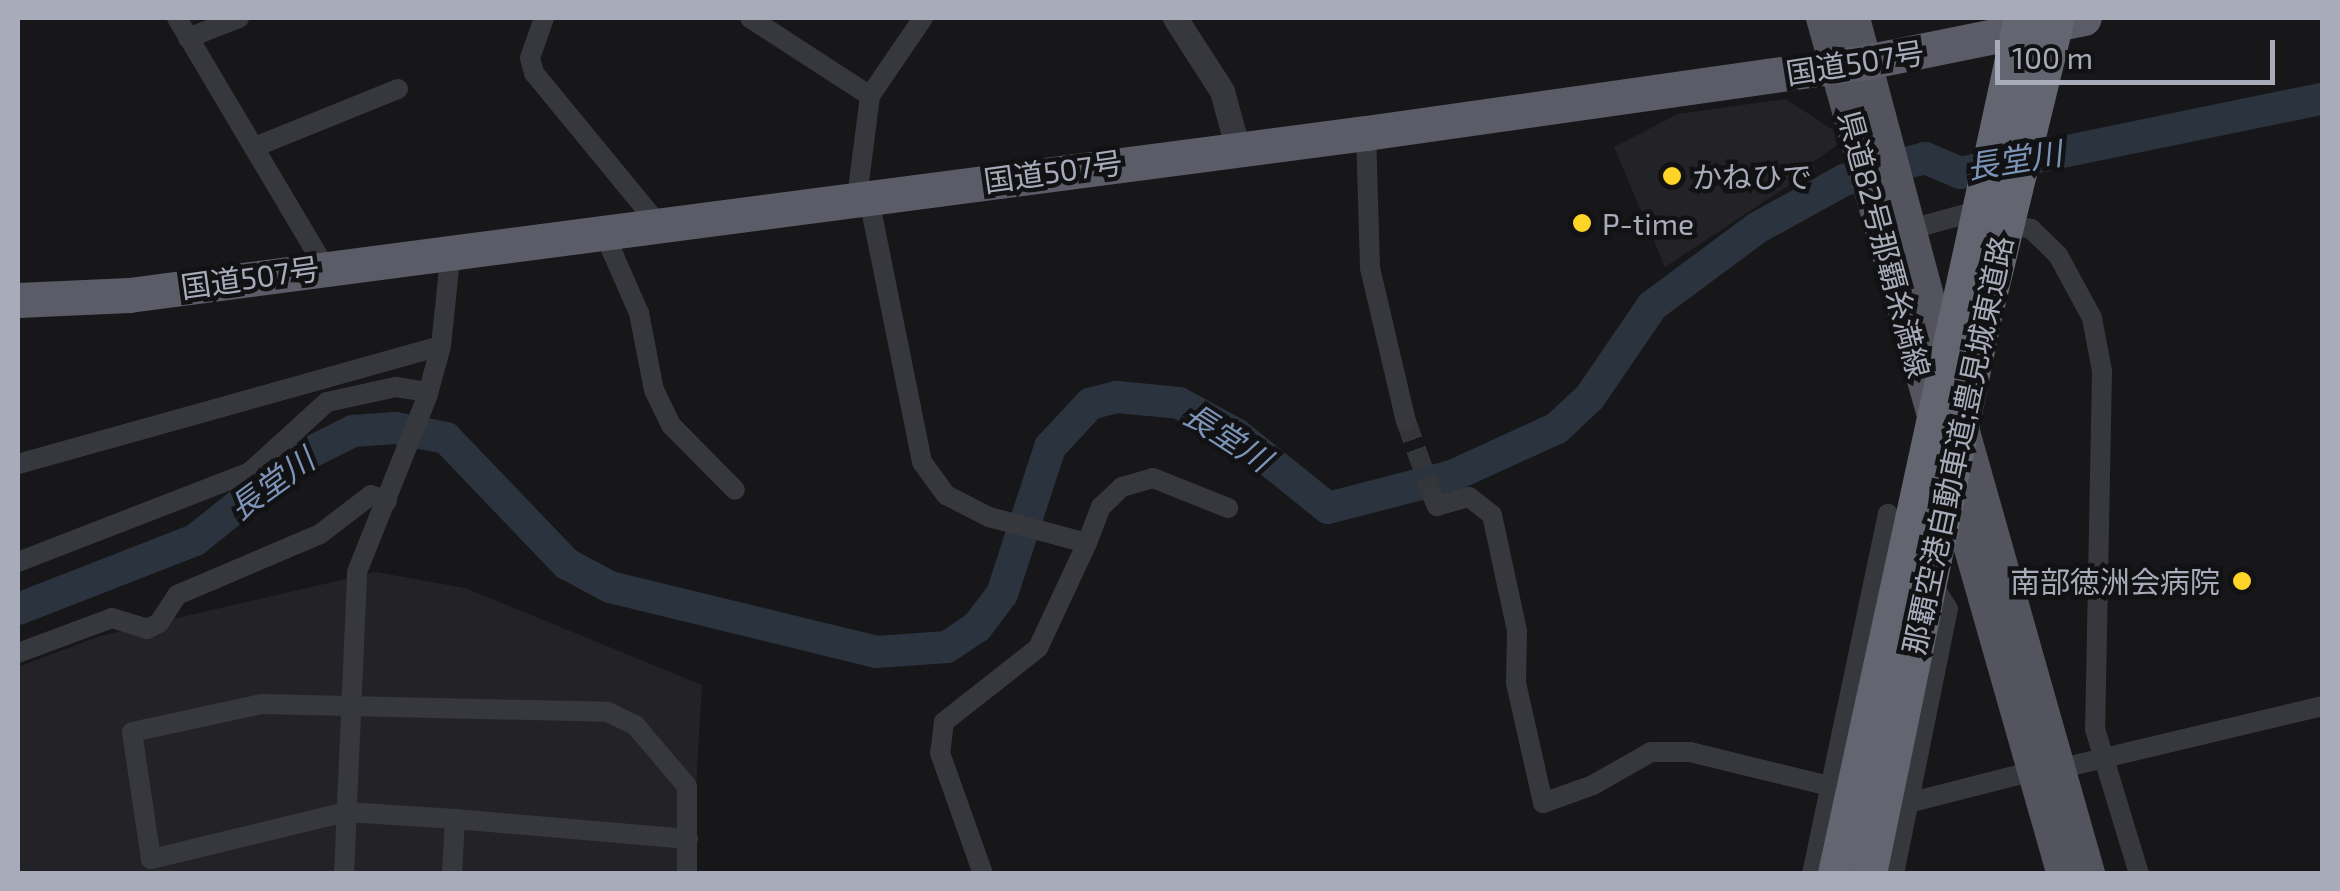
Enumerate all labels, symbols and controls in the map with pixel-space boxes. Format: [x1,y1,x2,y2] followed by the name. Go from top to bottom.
[2000,20,2280,82] scale bar
[1783,33,1927,91] street label: 国道507号
[2012,39,2093,75] text: 100 m
[1832,106,1938,382] street label: 県道82号那覇糸満線
[1964,133,2064,185] water label: 長堂川
[981,143,1125,199] street label: 国道507号
[1692,158,1812,194] place label: かねひで
[1661,165,1683,187] marker: かねひで
[1602,205,1694,241] place label: P-time
[1571,212,1593,234] marker: P-time
[1895,232,2019,658] street label: 那覇空港自動車道;豊見城東道路
[178,249,322,305] street label: 国道507号
[1177,394,1279,478] water label: 長堂川
[221,439,321,527] water label: 長堂川
[2010,563,2220,599] place label: 南部徳洲会病院
[2229,568,2255,594] marker: 南部徳洲会病院

